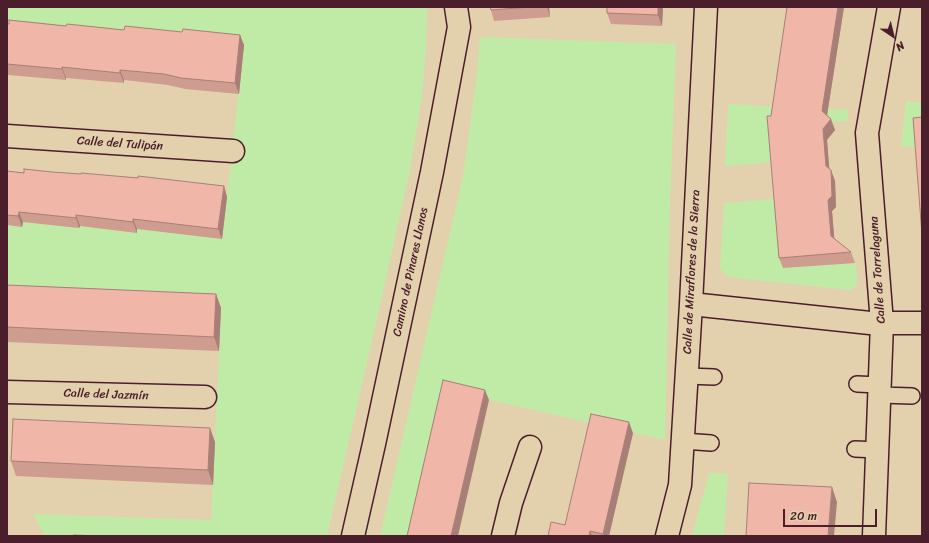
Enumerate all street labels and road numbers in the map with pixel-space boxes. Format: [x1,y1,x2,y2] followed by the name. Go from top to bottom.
[76,134,164,154] street label: Calle del Tulipán
[681,189,703,355] street label: Calle de Miraflores de la Sierra
[390,206,432,338] street label: Camino de Pinares Llanos
[867,216,889,324] street label: Calle de Torrelaguna
[63,386,149,404] street label: Calle del Jazmín

